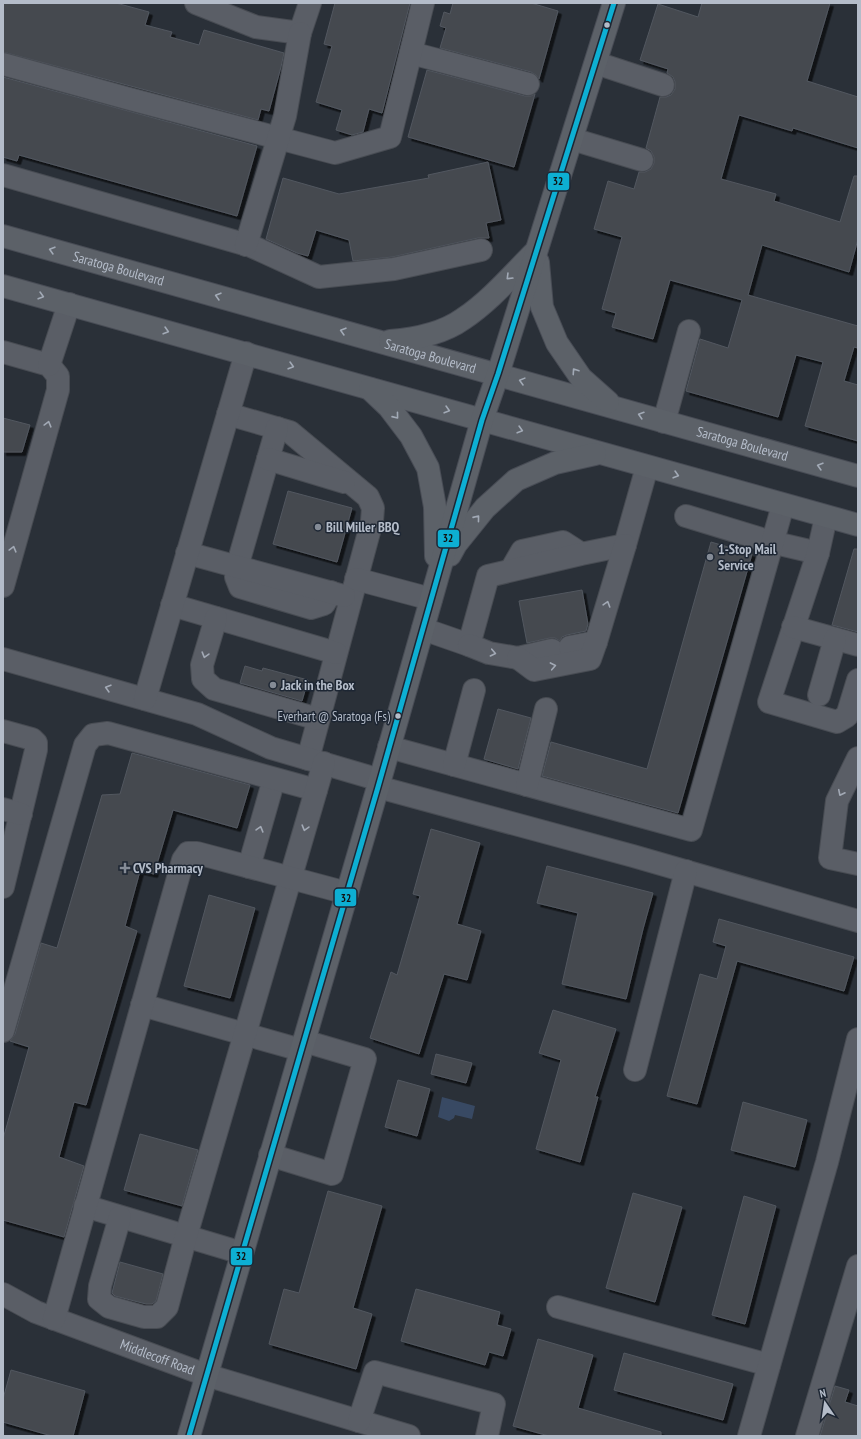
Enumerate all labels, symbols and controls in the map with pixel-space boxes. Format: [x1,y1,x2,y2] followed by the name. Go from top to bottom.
[602,20,612,30] unlabelled marker
[547,172,570,191] line badge: 32
[553,174,563,188] text: 32
[49,246,56,255] one-way arrow
[71,247,166,290] street label: Saratoga Boulevard
[506,272,514,280] one-way arrow
[37,291,44,300] one-way arrow
[214,292,221,301] one-way arrow
[162,326,169,335] one-way arrow
[340,327,347,336] one-way arrow
[383,335,478,377] street label: Saratoga Boulevard
[287,361,294,370] one-way arrow
[573,368,580,375] one-way arrow
[519,377,526,386] one-way arrow
[443,405,450,414] one-way arrow
[638,411,645,420] one-way arrow
[391,412,398,419] one-way arrow
[44,420,52,427] one-way arrow
[695,422,790,465] street label: Saratoga Boulevard
[516,425,523,434] one-way arrow
[817,462,824,471] one-way arrow
[672,470,679,479] one-way arrow
[472,515,479,522] one-way arrow
[326,518,401,536] place label: Bill Miller BBQ
[313,522,323,532] marker: Bill Miller BBQ
[437,529,460,548] line badge: 32
[443,531,453,545] text: 32
[718,540,777,574] place label: 1-Stop Mail Service
[9,546,17,552] one-way arrow
[705,552,715,562] marker: 1-Stop Mail Service
[602,601,611,608] one-way arrow
[490,649,496,657] one-way arrow
[201,652,210,659] one-way arrow
[550,662,556,671] one-way arrow
[280,676,355,694] place label: Jack in the Box
[268,680,278,690] marker: Jack in the Box
[104,684,111,693] one-way arrow
[277,708,390,725] place label: Everhart @ Saratoga (Fs)
[393,711,403,721] marker: Everhart @ Saratoga (Fs)
[838,789,846,796] one-way arrow
[301,824,310,831] one-way arrow
[255,826,264,833] one-way arrow
[133,859,203,877] place label: CVS Pharmacy
[120,863,130,873] marker: CVS Pharmacy
[334,888,357,907] line badge: 32
[341,891,351,905] text: 32
[230,1247,253,1266] line badge: 32
[236,1249,246,1263] text: 32
[118,1335,197,1379] street label: Middlecoff Road
[805,1383,845,1423] north arrow
[818,1386,827,1401] text: N

